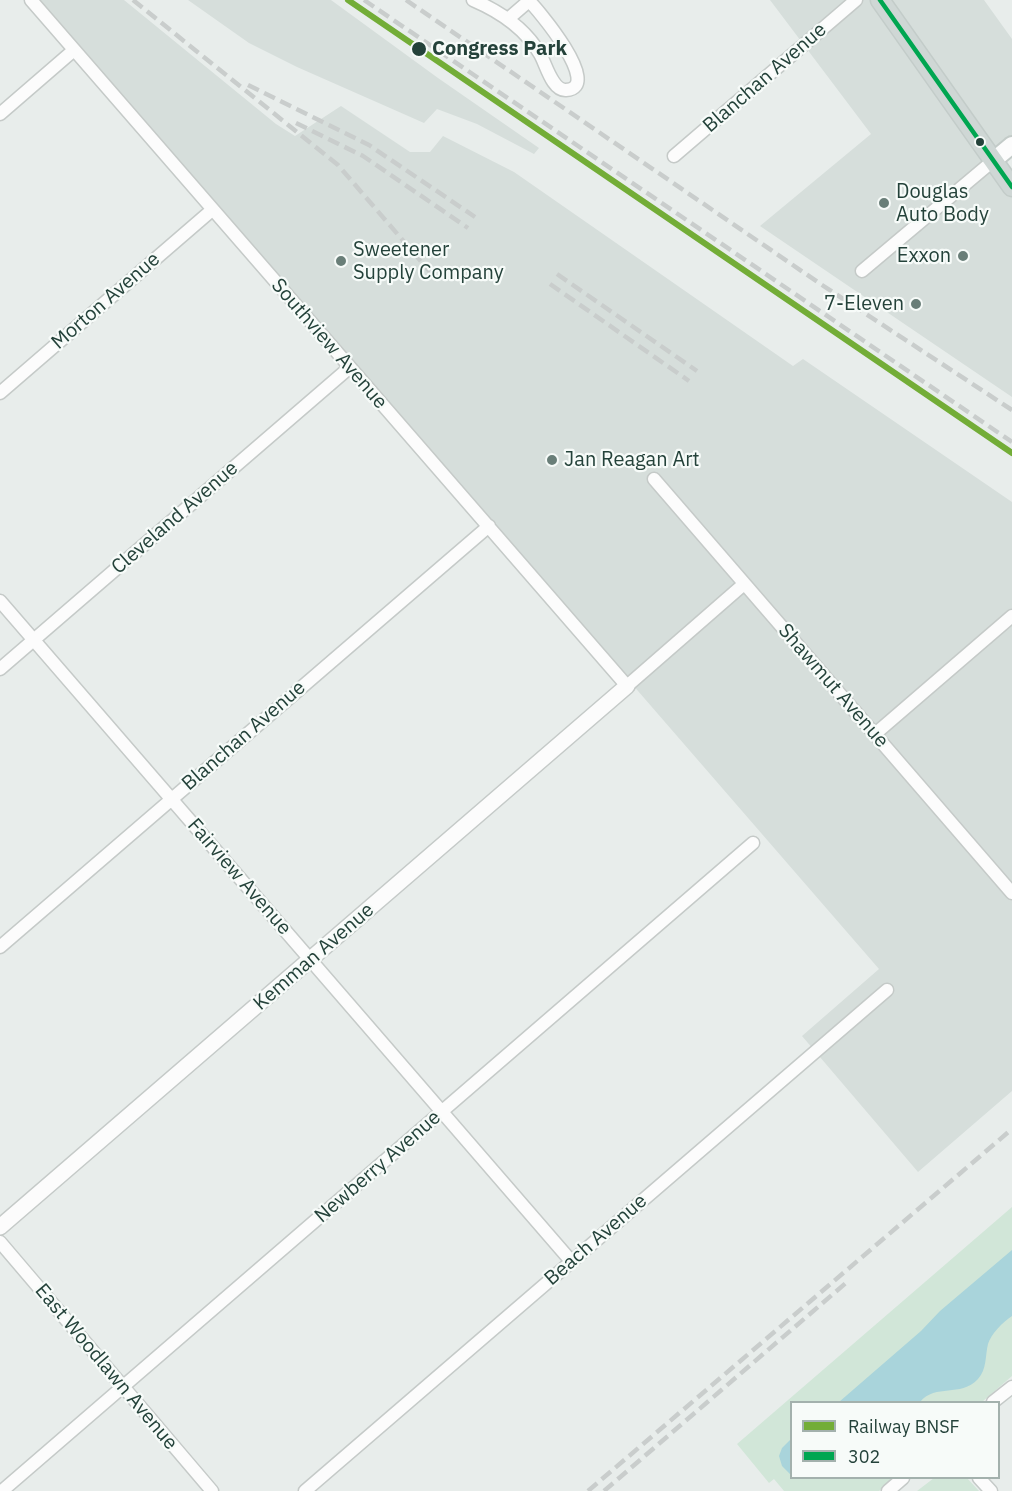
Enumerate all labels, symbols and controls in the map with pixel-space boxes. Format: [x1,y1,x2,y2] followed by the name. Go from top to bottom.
[698,18,832,138] street label: Blanchan Avenue
[432,37,567,61] place label: Congress Park
[410,40,428,58] marker: Congress Park
[974,136,986,148] unlabelled marker
[896,180,989,227] place label: Douglas Auto Body
[877,196,891,210] marker: Douglas Auto Body
[353,238,504,285] place label: Sweetener Supply Company
[897,244,951,268] place label: Exxon
[47,247,165,355] street label: Morton Avenue
[956,249,970,263] marker: Exxon
[334,254,348,268] marker: Sweetener Supply Company
[266,274,392,414] street label: Southview Avenue
[824,292,904,316] place label: 7-Eleven
[909,297,923,311] marker: 7-Eleven
[564,448,700,472] place label: Jan Reagan Art
[545,453,559,467] marker: Jan Reagan Art
[107,456,243,580] street label: Cleveland Avenue
[773,619,893,753] street label: Shawmut Avenue
[177,676,311,796] street label: Blanchan Avenue
[182,814,296,940] street label: Fairview Avenue
[249,898,379,1016] street label: Kemman Avenue
[310,1106,446,1228] street label: Newberry Avenue
[540,1189,652,1291] street label: Beach Avenue
[29,1279,183,1455] street label: East Woodlawn Avenue
[790,1401,1000,1479] legend
[848,1415,960,1438] text: Railway BNSF
[848,1445,880,1468] text: 302

